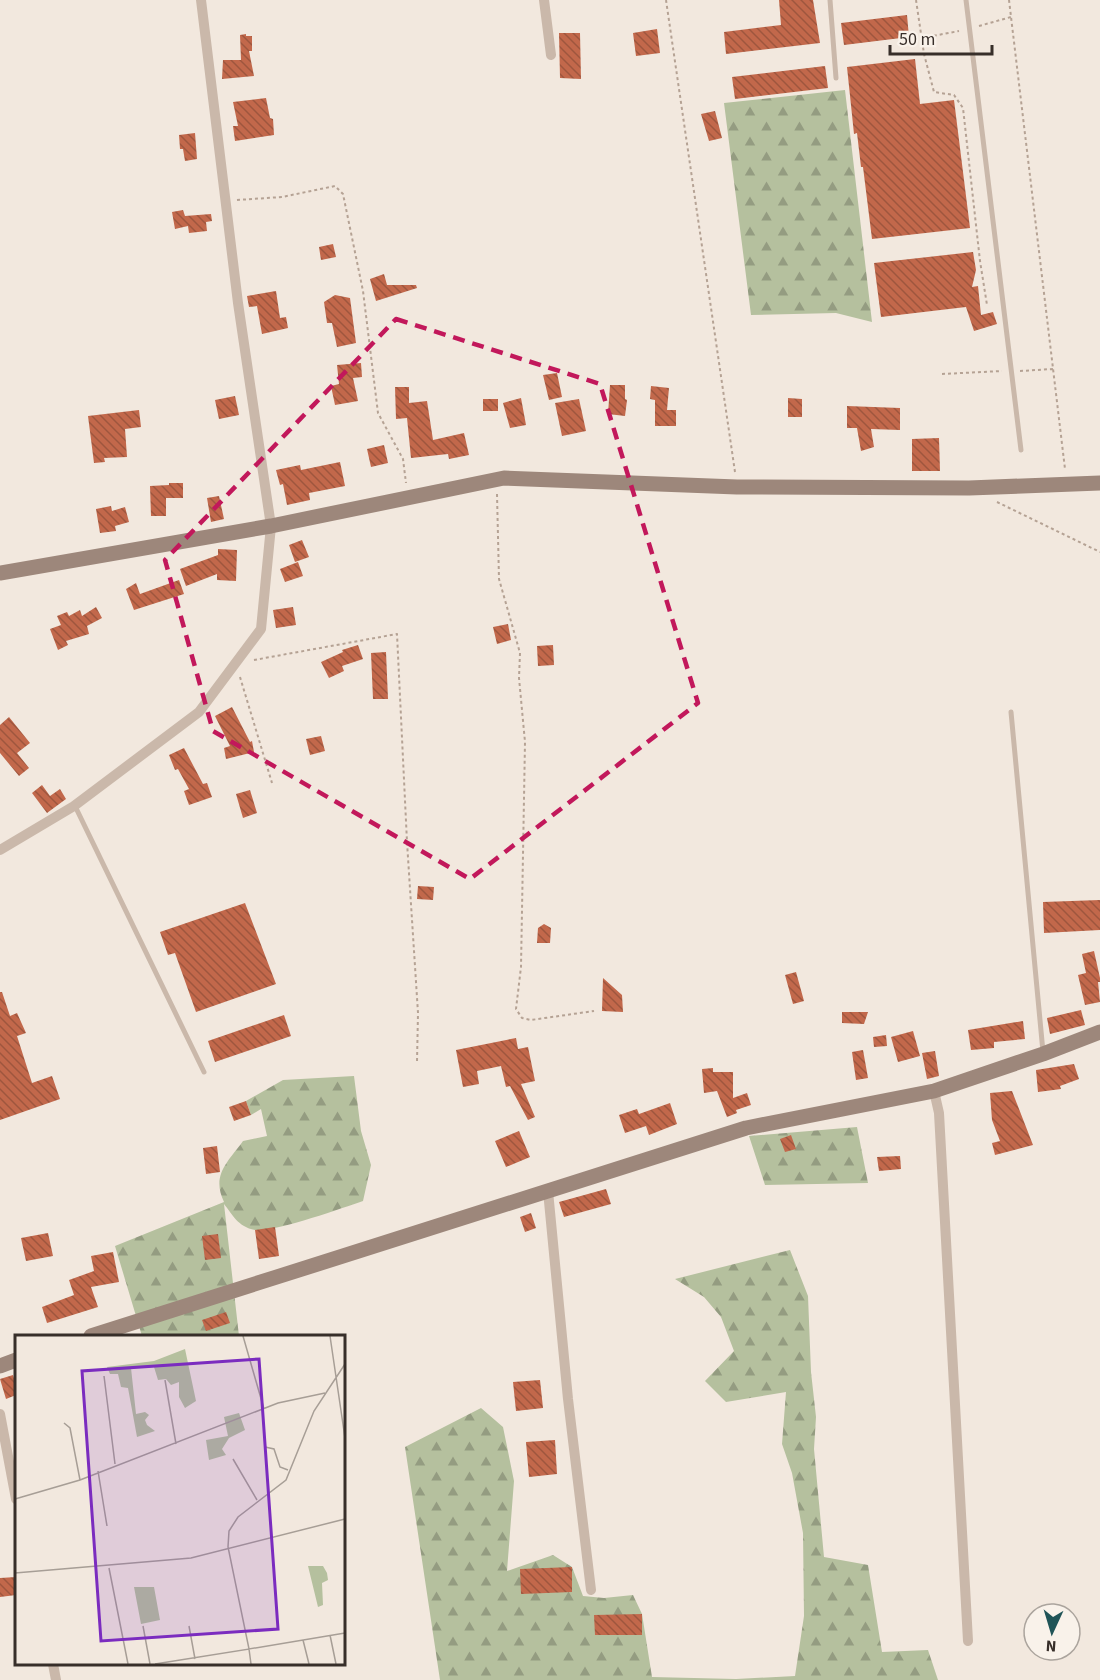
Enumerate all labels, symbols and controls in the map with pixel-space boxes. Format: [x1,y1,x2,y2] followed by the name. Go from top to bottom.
[890,18,992,56] scale bar
[899,27,935,52] text: 50 m
[15,1335,345,1665] inset map
[1022,1602,1082,1662] north arrow
[1045,1635,1057,1657] text: N

